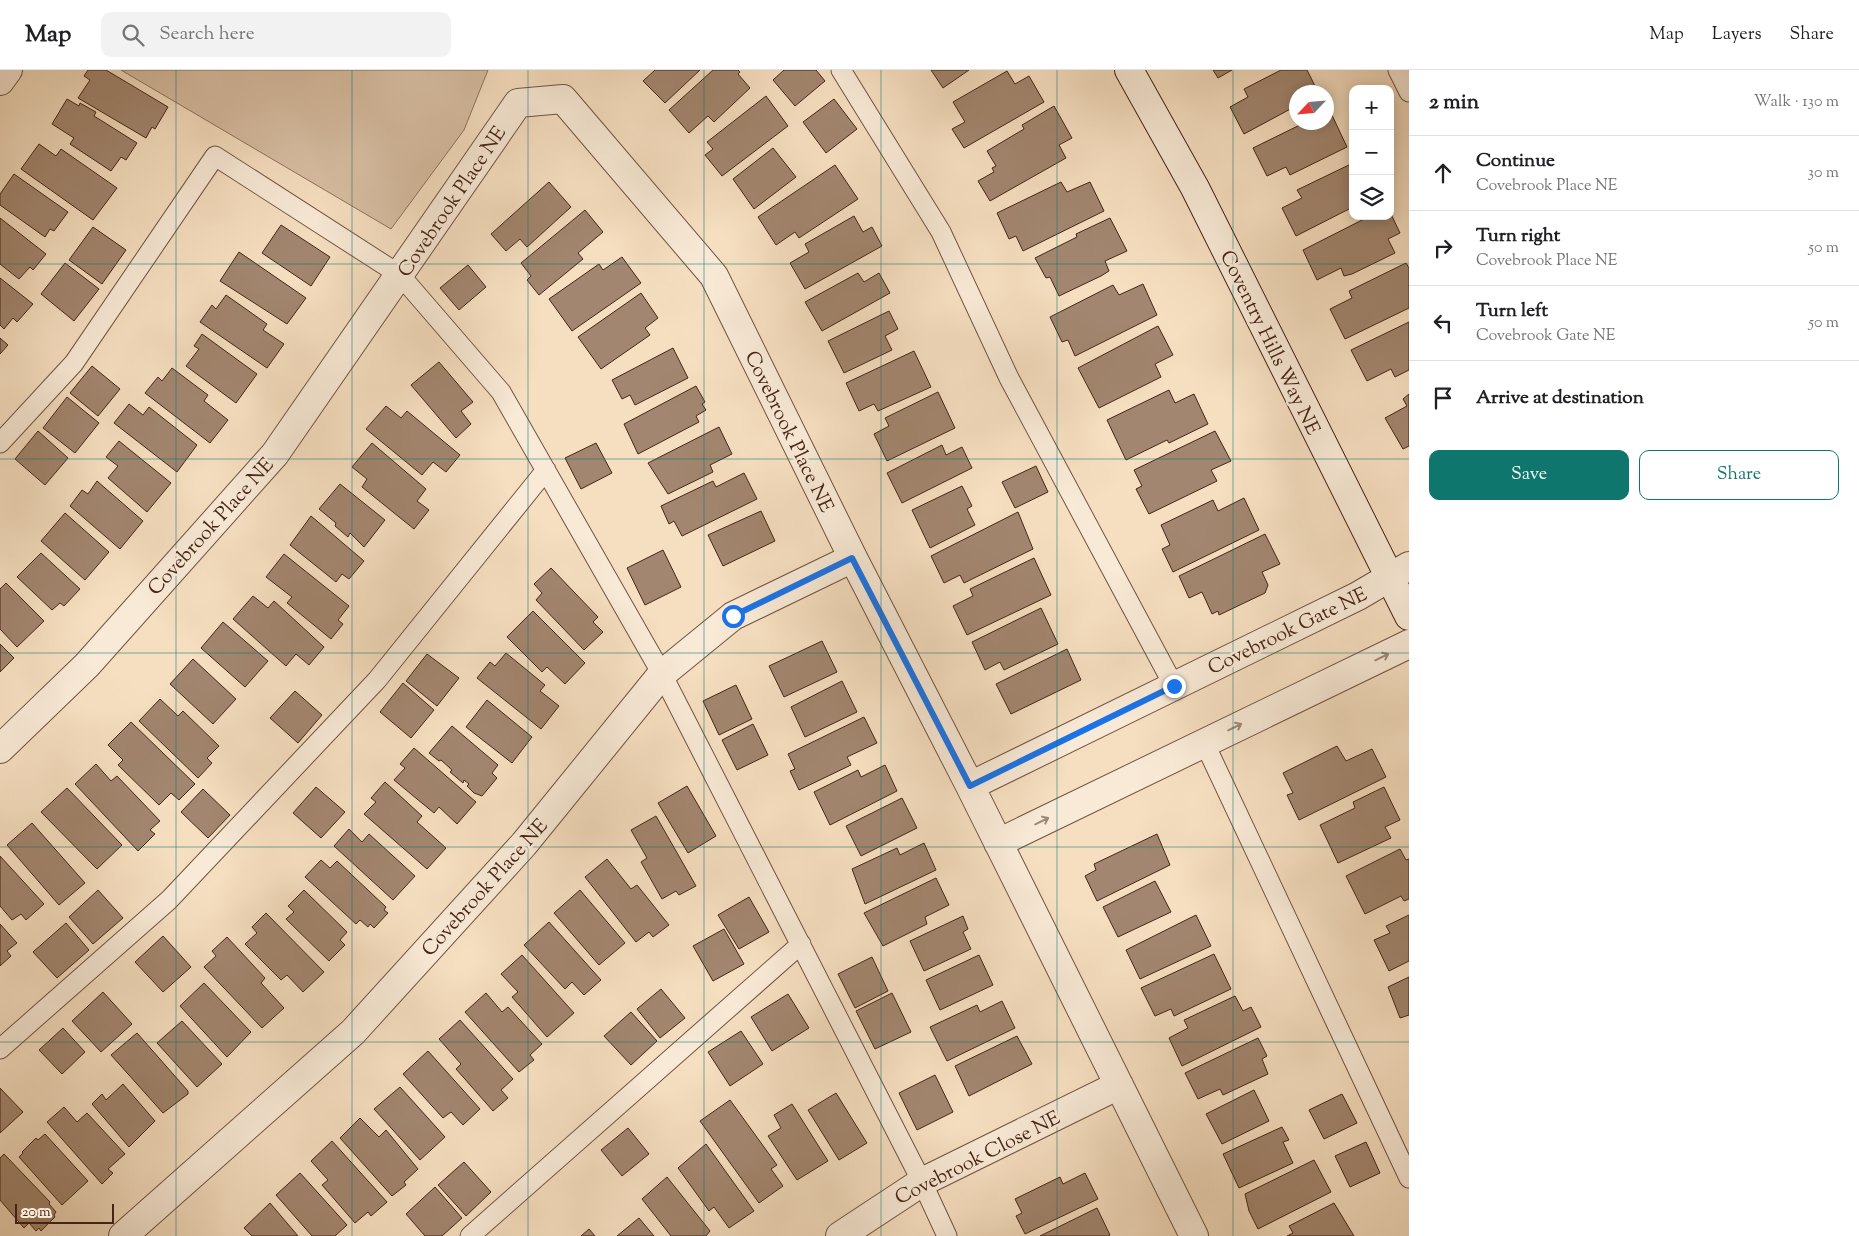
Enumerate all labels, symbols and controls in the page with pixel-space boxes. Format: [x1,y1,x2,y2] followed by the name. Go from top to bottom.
[101,12,451,57] search box
[25,18,71,52] text: Map
[119,21,147,49] icon: search
[159,21,255,48] text: Search here
[1649,22,1684,48] text: Map
[1712,22,1762,48] text: Layers
[1790,22,1834,48] text: Share
[1289,85,1334,130] north arrow
[1349,85,1394,220] map controls
[1349,85,1394,130] button: +
[1429,88,1479,118] text: 2 min
[1754,91,1839,114] text: Walk · 130 m
[392,121,515,284] street label: Covebrook Place NE
[1349,130,1394,175] button: −
[1476,148,1555,175] text: Continue
[1429,159,1457,187] icon: ahead
[1808,162,1839,185] text: 30 m
[1349,175,1394,220] button: layers
[1476,175,1617,198] text: Covebrook Place NE
[1476,223,1560,250] text: Turn right
[1429,234,1457,262] icon: right
[1808,237,1839,260] text: 50 m
[1211,246,1326,440] street label: Coventry Hills Way NE
[1476,250,1617,273] text: Covebrook Place NE
[1476,298,1548,325] text: Turn left
[1429,309,1457,337] icon: left
[1808,312,1839,335] text: 50 m
[1476,325,1615,348] text: Covebrook Gate NE
[736,346,840,518] street label: Covebrook Place NE
[1429,384,1457,412] icon: arrive
[1476,385,1644,412] text: Arrive at destination
[1429,450,1629,500] button: Save
[1639,450,1839,500] button: Share
[142,452,282,603] street label: Covebrook Place NE
[1203,581,1373,683] street label: Covebrook Gate NE
[722,605,745,628] route start
[1374,652,1389,662] one-way arrow
[1163,675,1186,698] route end
[1227,722,1242,731] one-way arrow
[416,813,556,964] street label: Covebrook Place NE
[1034,816,1049,825] one-way arrow
[890,1105,1066,1214] street label: Covebrook Close NE
[15,1201,114,1224] scale bar
[22,1203,51,1223] text: 20 m

